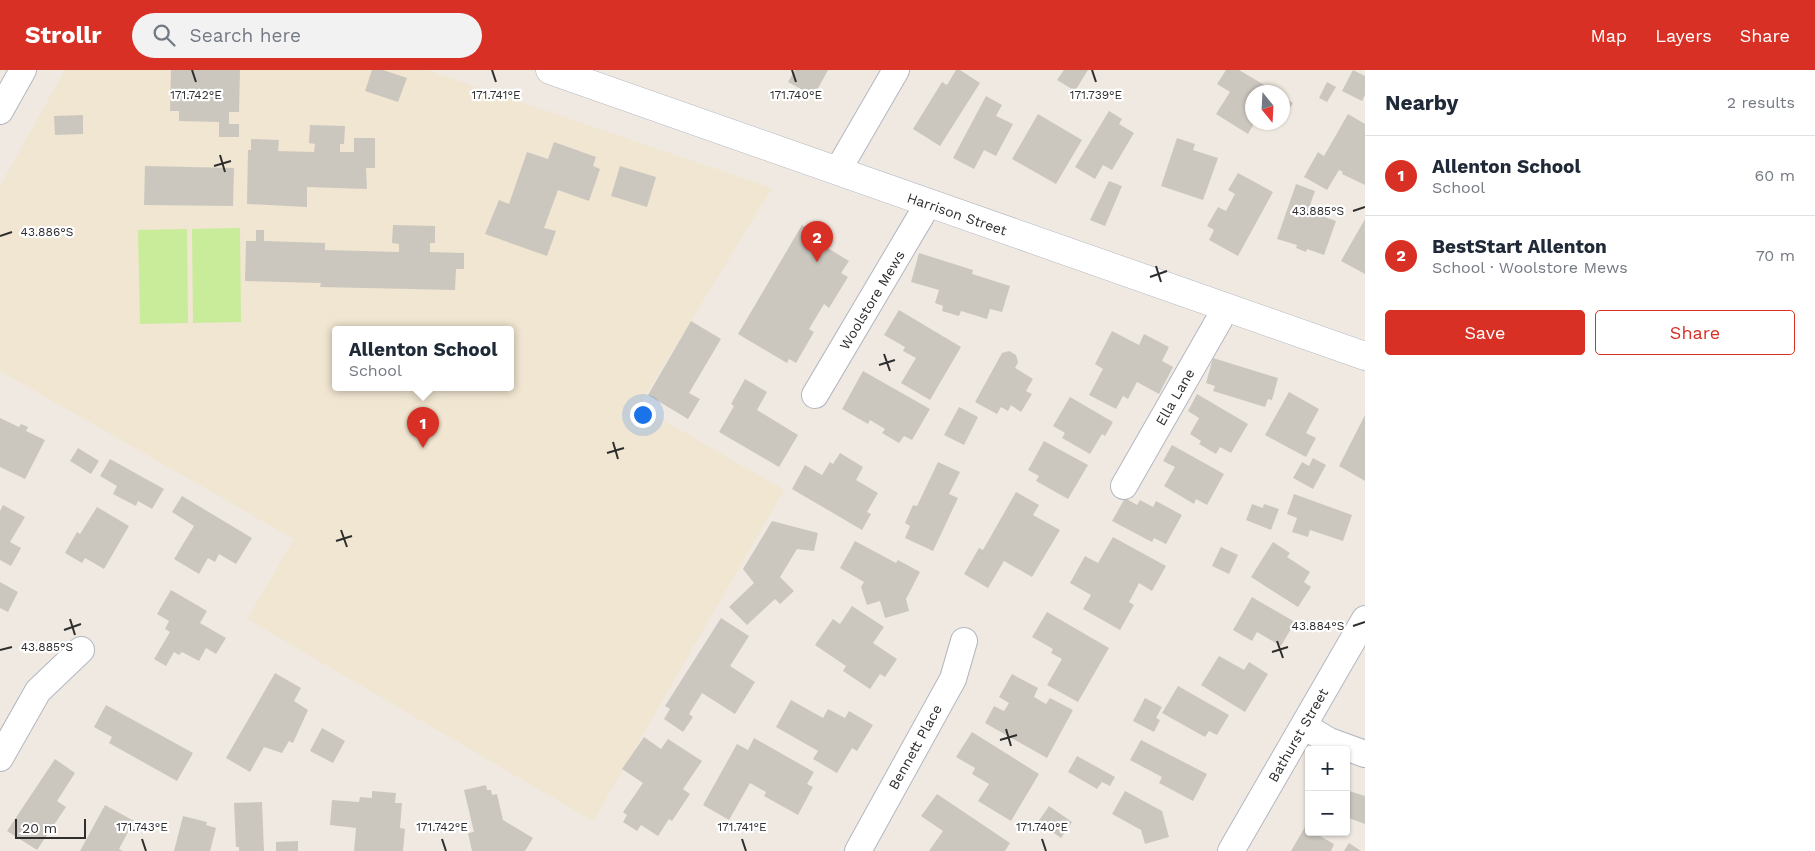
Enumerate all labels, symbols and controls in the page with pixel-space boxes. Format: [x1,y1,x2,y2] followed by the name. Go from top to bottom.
[132,13,482,58] search box
[25,21,102,49] text: Strollr
[150,21,178,49] icon: search
[190,24,301,47] text: Search here
[1590,25,1627,46] text: Map
[1655,25,1712,46] text: Layers
[1740,25,1790,46] text: Share
[1245,85,1290,130] north arrow
[170,88,222,102] text: 171.742°E
[471,88,521,102] text: 171.741°E
[770,88,822,102] text: 171.740°E
[1070,88,1123,102] text: 171.739°E
[1385,90,1458,115] text: Nearby
[1727,93,1795,112] text: 2 results
[1432,155,1581,178] text: Allenton School
[1398,166,1404,185] text: 1
[1755,166,1795,185] text: 60 m
[1432,178,1485,197] text: School
[905,189,1009,239] street label: Harrison Street
[1292,204,1344,218] text: 43.885°S
[801,221,833,262] pin: 2
[21,225,73,239] text: 43.886°S
[1432,235,1607,258] text: BestStart Allenton
[1396,246,1406,265] text: 2
[1756,246,1795,265] text: 70 m
[836,248,908,352] street label: Woolstore Mews
[1432,258,1628,277] text: School · Woolstore Mews
[1385,310,1585,355] button: Save
[1595,310,1795,355] button: Share
[332,326,514,391] popup
[349,338,497,361] text: Allenton School
[349,361,402,380] text: School
[1152,366,1198,428] street label: Ella Lane
[630,402,656,428] your location
[407,407,439,448] pin: 1
[1292,619,1344,633] text: 43.884°S
[21,640,73,654] text: 43.885°S
[1265,685,1331,785] street label: Bathurst Street
[885,702,945,792] street label: Bennett Place
[1305,746,1350,836] map controls
[1305,746,1350,791] button: +
[1305,791,1350,836] button: −
[15,816,86,839] scale bar
[22,820,57,836] text: 20 m
[116,820,168,834] text: 171.743°E
[416,820,468,834] text: 171.742°E
[717,820,767,834] text: 171.741°E
[1016,820,1068,834] text: 171.740°E

